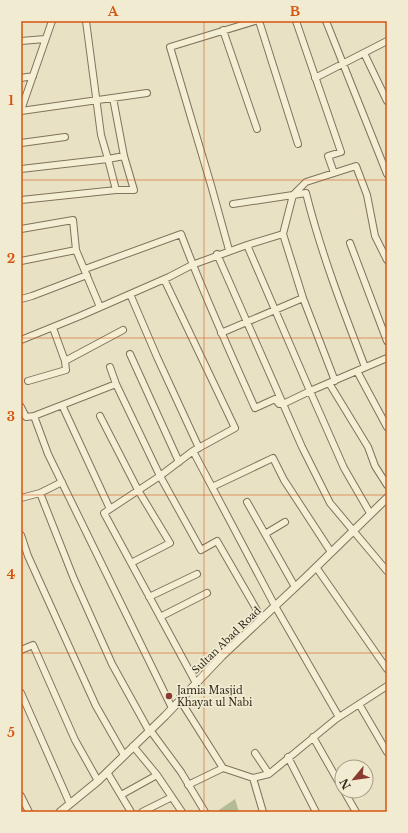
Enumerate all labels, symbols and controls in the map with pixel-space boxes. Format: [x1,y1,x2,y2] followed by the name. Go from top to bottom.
[107,3,119,20] text: A
[290,3,300,20] text: B
[8,92,14,109] text: 1
[7,250,15,267] text: 2
[7,408,15,425] text: 3
[7,566,16,583] text: 4
[189,604,264,677] street label: Sultan Abad Road
[175,684,253,709] place label: Jamia Masjid Khayat ul Nabi
[164,691,174,701] marker: Jamia Masjid Khayat ul Nabi
[7,724,15,741] text: 5
[334,759,374,799] north arrow
[336,775,354,792] text: N

